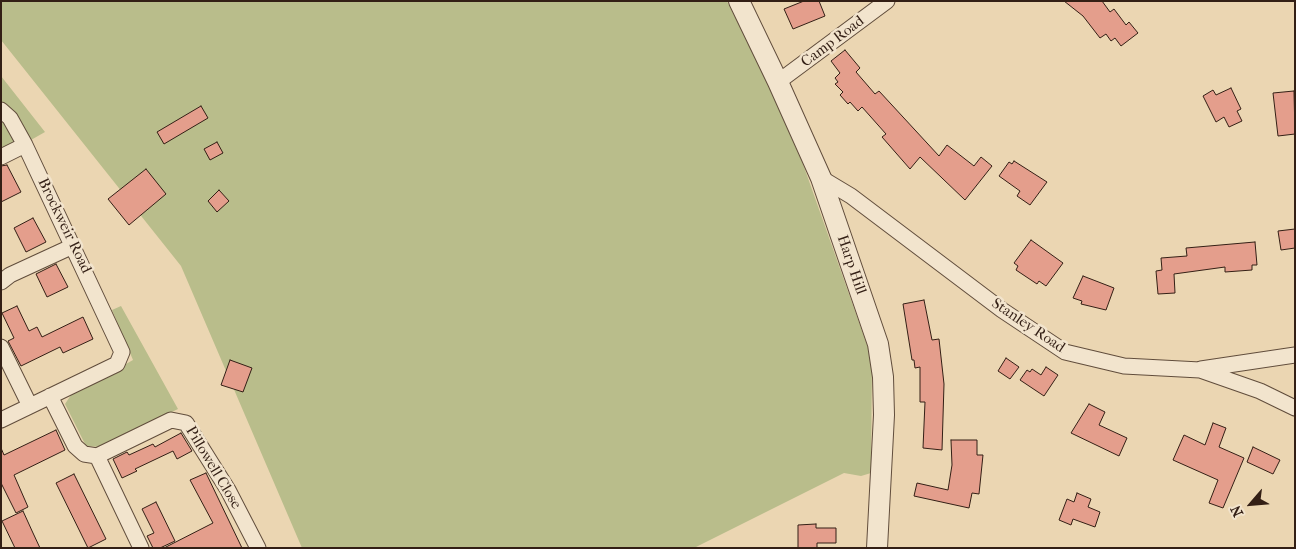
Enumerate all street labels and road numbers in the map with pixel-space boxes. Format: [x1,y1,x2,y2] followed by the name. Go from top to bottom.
[798,12,868,72] street label: Camp Road
[33,175,95,277] street label: Brockweir Road
[832,233,870,297] street label: Harp Hill
[988,295,1068,357] street label: Stanley Road
[181,423,245,513] street label: Pillowell Close

